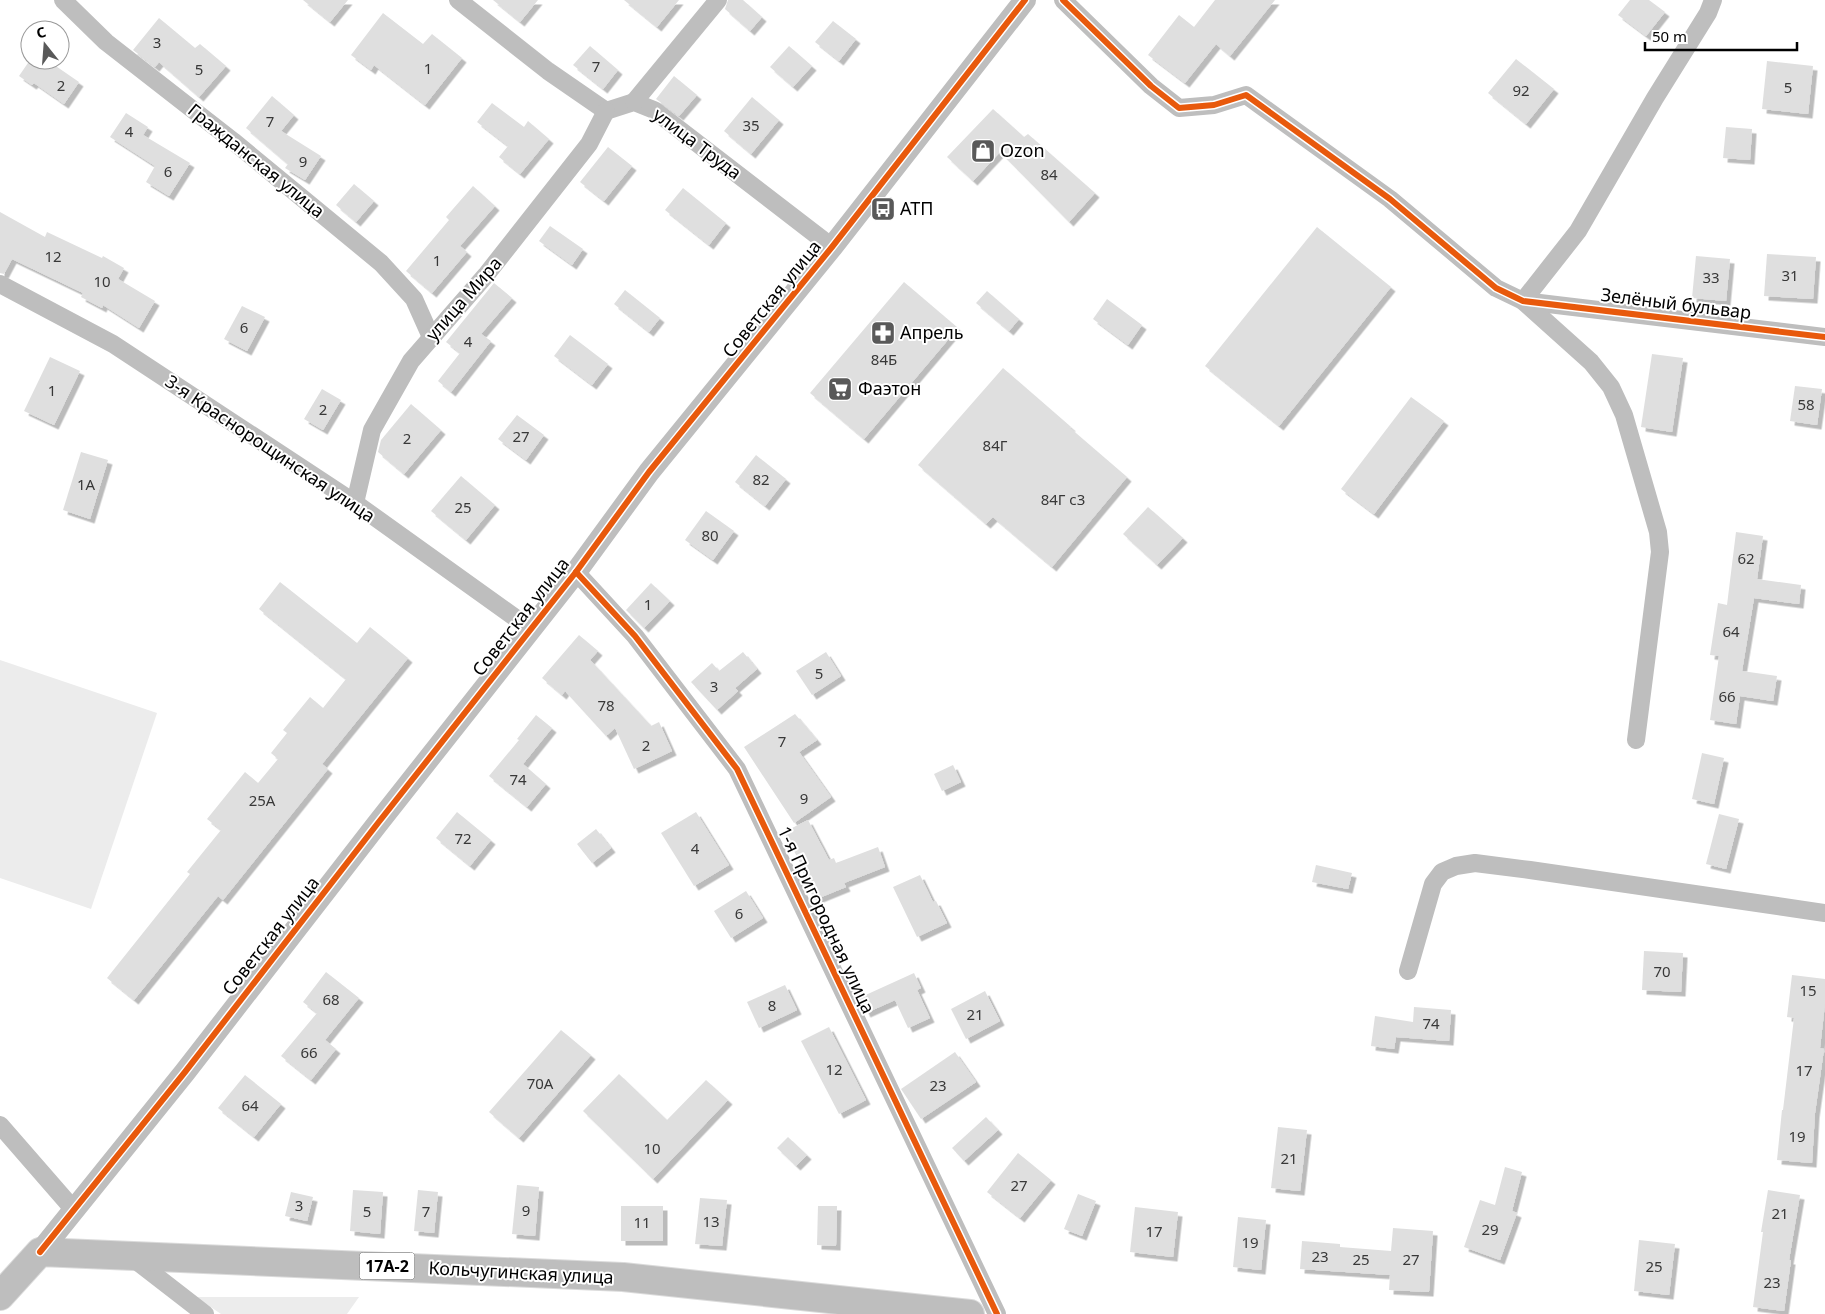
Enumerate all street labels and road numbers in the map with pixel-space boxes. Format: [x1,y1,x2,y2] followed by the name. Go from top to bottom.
[183,98,330,223] street label: Гражданская улица
[649,102,747,184] street label: улица Труда
[716,235,826,362] street label: Советская улица
[420,251,506,346] street label: улица Мира
[1600,282,1753,324] street label: Зелёный бульвар
[161,369,380,528] street label: 3-я Краснорощинская улица
[466,552,574,681] street label: Советская улица
[773,822,881,1017] street label: 1-я Пригородная улица
[216,871,324,1000] street label: Советская улица
[360,1252,414,1280] road number: 17А-2
[428,1255,614,1289] street label: Кольчугинская улица

